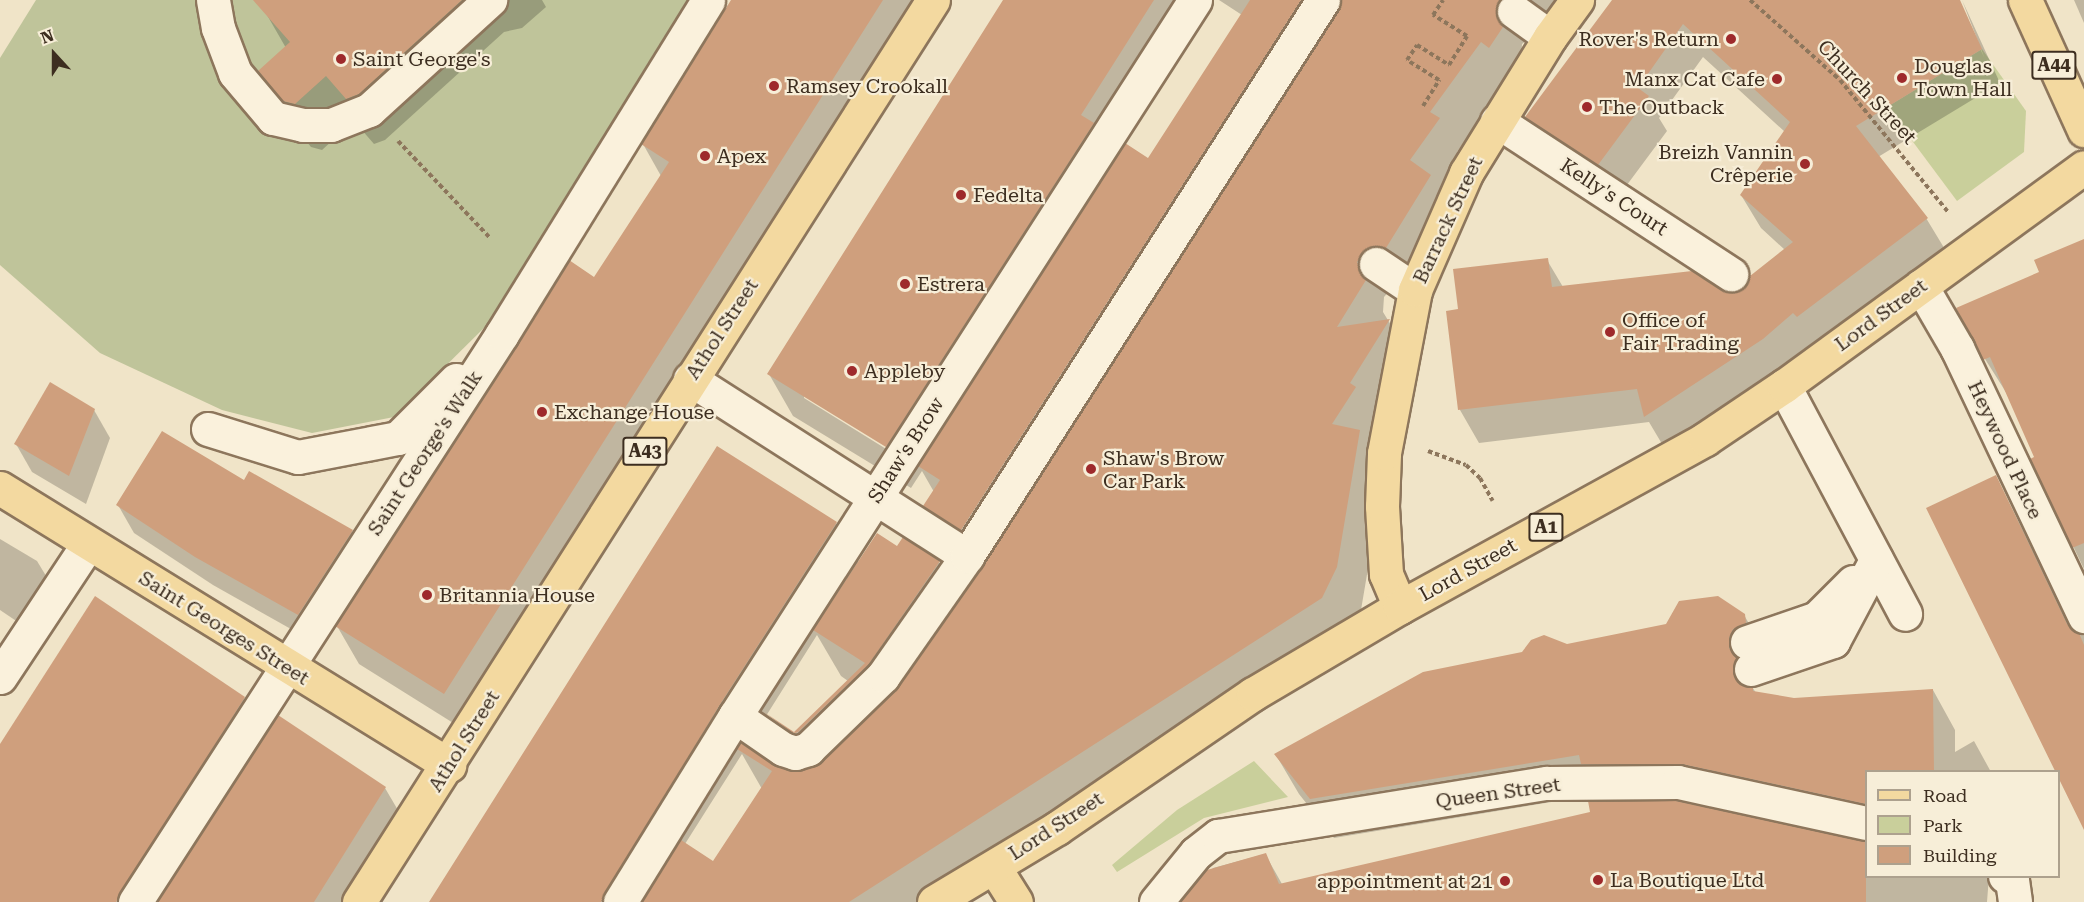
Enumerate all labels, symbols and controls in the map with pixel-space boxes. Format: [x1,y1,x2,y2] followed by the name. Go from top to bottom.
[24,24,84,84] north arrow
[38,26,57,48] text: N
[1578,27,1719,51] place label: Rover's Return
[1724,32,1738,46] marker: Rover's Return
[1813,35,1921,149] street label: Church Street
[353,47,490,71] place label: Saint George's
[2030,50,2078,80] road number: A44
[334,52,348,66] marker: Saint George's
[1914,54,2012,101] place label: Douglas Town Hall
[1624,67,1765,91] place label: Manx Cat Cafe
[1895,71,1909,85] marker: Douglas Town Hall
[1770,72,1784,86] marker: Manx Cat Cafe
[786,74,948,98] place label: Ramsey Crookall
[767,79,781,93] marker: Ramsey Crookall
[1599,95,1724,119] place label: The Outback
[1580,100,1594,114] marker: The Outback
[1658,140,1793,187] place label: Breizh Vannin Crêperie
[717,144,766,168] place label: Apex
[698,149,712,163] marker: Apex
[1408,153,1488,287] street label: Barrack Street
[1556,153,1672,241] street label: Kelly's Court
[1798,157,1812,171] marker: Breizh Vannin Crêperie
[973,183,1043,207] place label: Fedelta
[954,188,968,202] marker: Fedelta
[917,272,985,296] place label: Estrera
[681,274,763,384] street label: Athol Street
[1830,274,1932,356] street label: Lord Street
[898,277,912,291] marker: Estrera
[1622,308,1739,355] place label: Office of Fair Trading
[1603,325,1617,339] marker: Office of Fair Trading
[864,359,945,383] place label: Appleby
[845,364,859,378] marker: Appleby
[363,366,487,540] street label: Saint George's Walk
[1962,377,2048,523] street label: Heywood Place
[863,393,949,507] street label: Shaw's Brow
[554,400,714,424] place label: Exchange House
[535,405,549,419] marker: Exchange House
[621,436,669,466] road number: A43
[1103,446,1224,493] place label: Shaw's Brow Car Park
[1084,462,1098,476] marker: Shaw's Brow Car Park
[1528,512,1564,542] road number: A1
[1415,533,1521,607] street label: Lord Street
[134,566,314,690] street label: Saint Georges Street
[439,583,595,607] place label: Britannia House
[420,588,434,602] marker: Britannia House
[423,686,505,796] street label: Athol Street
[1865,770,2060,878] legend
[1434,772,1562,814] street label: Queen Street
[1923,785,1967,806] text: Road
[1004,787,1108,865] street label: Lord Street
[1923,815,1963,836] text: Park
[1923,845,1997,866] text: Building
[1610,868,1764,892] place label: La Boutique Ltd
[1317,869,1493,893] place label: appointment at 21
[1591,873,1605,887] marker: La Boutique Ltd
[1498,874,1512,888] marker: appointment at 21

